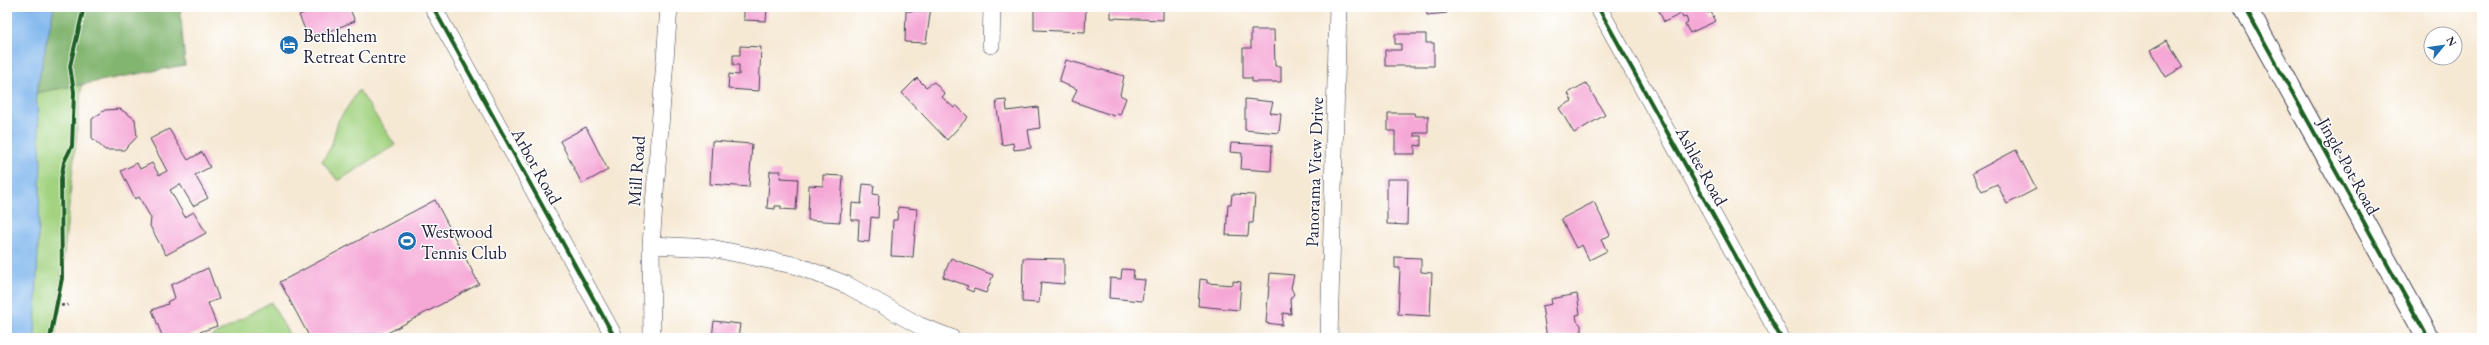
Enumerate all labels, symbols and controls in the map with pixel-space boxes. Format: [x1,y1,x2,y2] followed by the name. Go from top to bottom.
[303,24,406,68] place label: Bethlehem Retreat Centre
[2423,26,2463,66] north arrow
[278,34,300,56] hotel icon: Bethlehem Retreat Centre
[2443,34,2460,49] text: N
[1300,97,1328,247] street label: Panorama View Drive
[2312,112,2386,219] street label: Jingle Pot Road
[1670,122,1734,210] street label: Ashlee Road
[506,123,568,209] street label: Arbot Road
[622,134,650,207] street label: Mill Road
[421,220,507,264] place label: Westwood Tennis Club
[396,230,418,252] sports icon: Westwood Tennis Club

